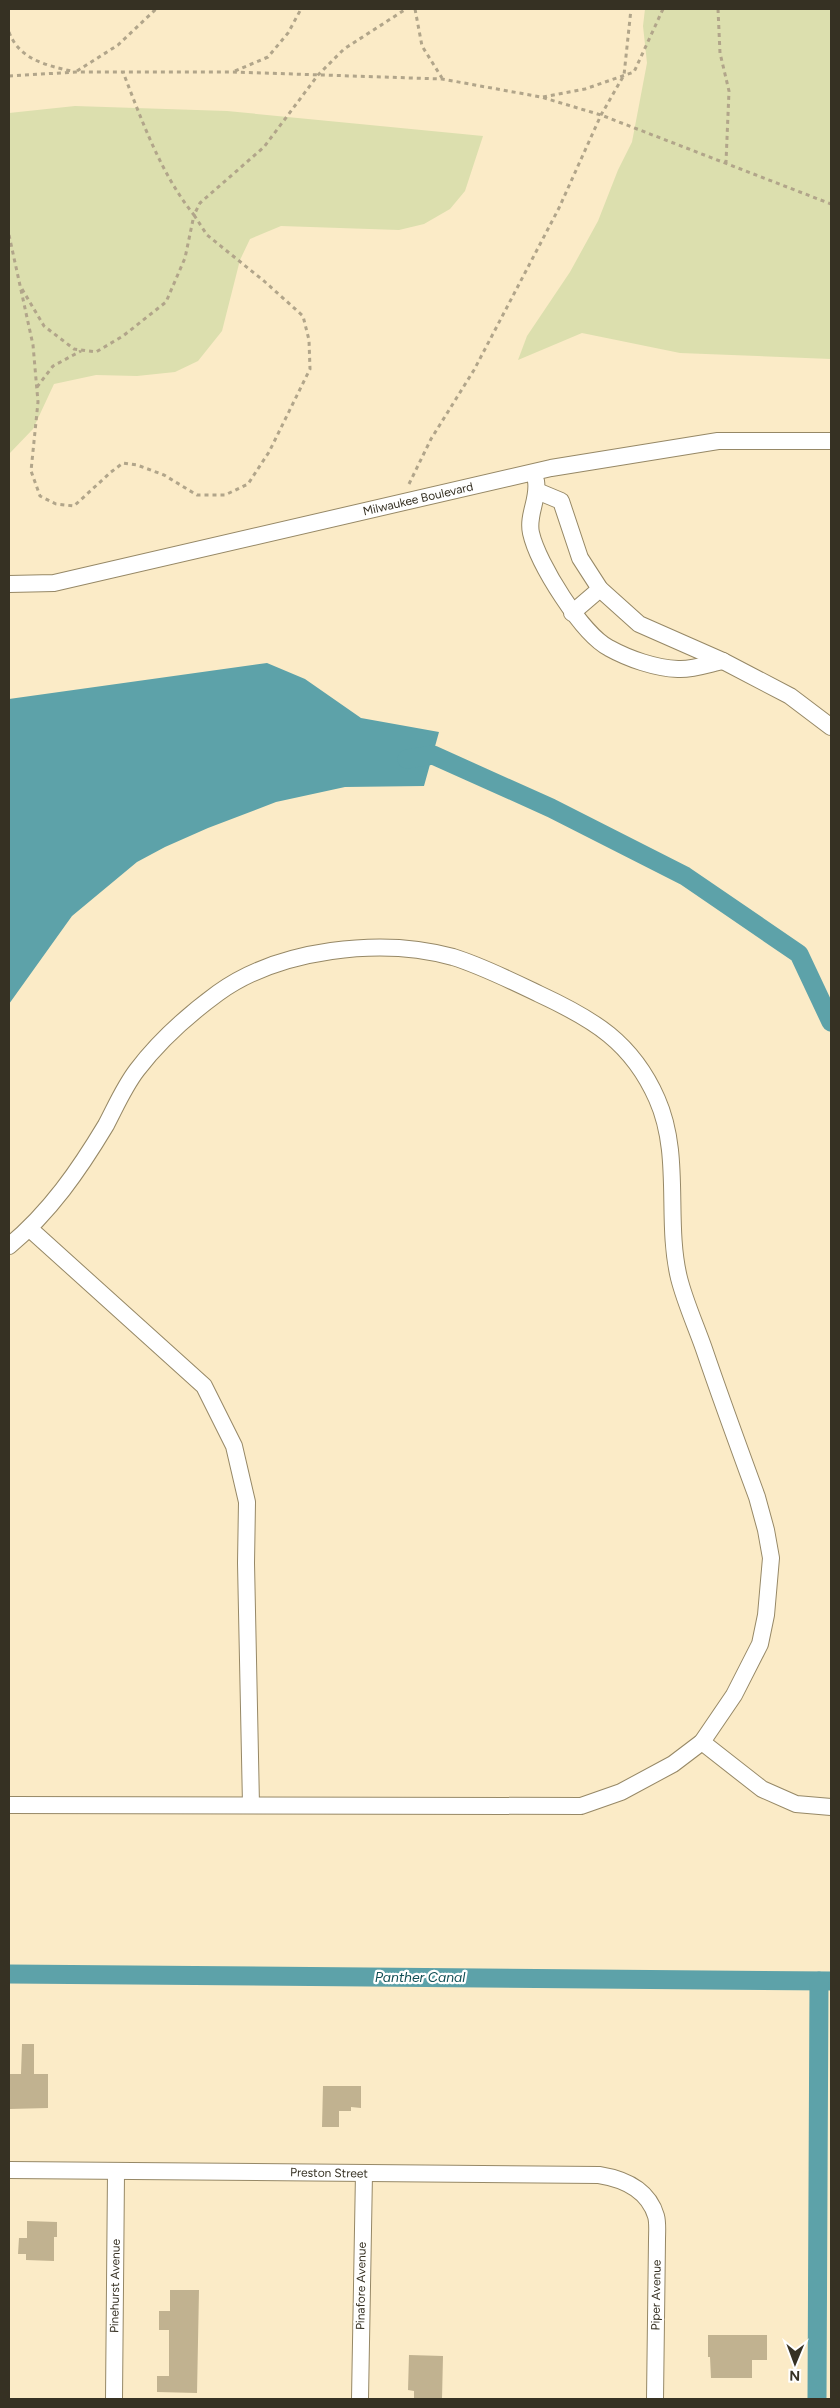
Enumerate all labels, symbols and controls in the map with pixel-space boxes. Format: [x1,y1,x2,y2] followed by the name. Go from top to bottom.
[361,479,475,519] street label: Milwaukee Boulevard
[375,1969,466,1986] water label: Panther Canal
[290,2165,368,2181] street label: Preston Street
[107,2238,123,2333] street label: Pinehurst Avenue
[353,2241,369,2330] street label: Pinafore Avenue
[648,2259,664,2331] street label: Piper Avenue
[770,2338,820,2388] north arrow
[789,2367,800,2384] text: N

